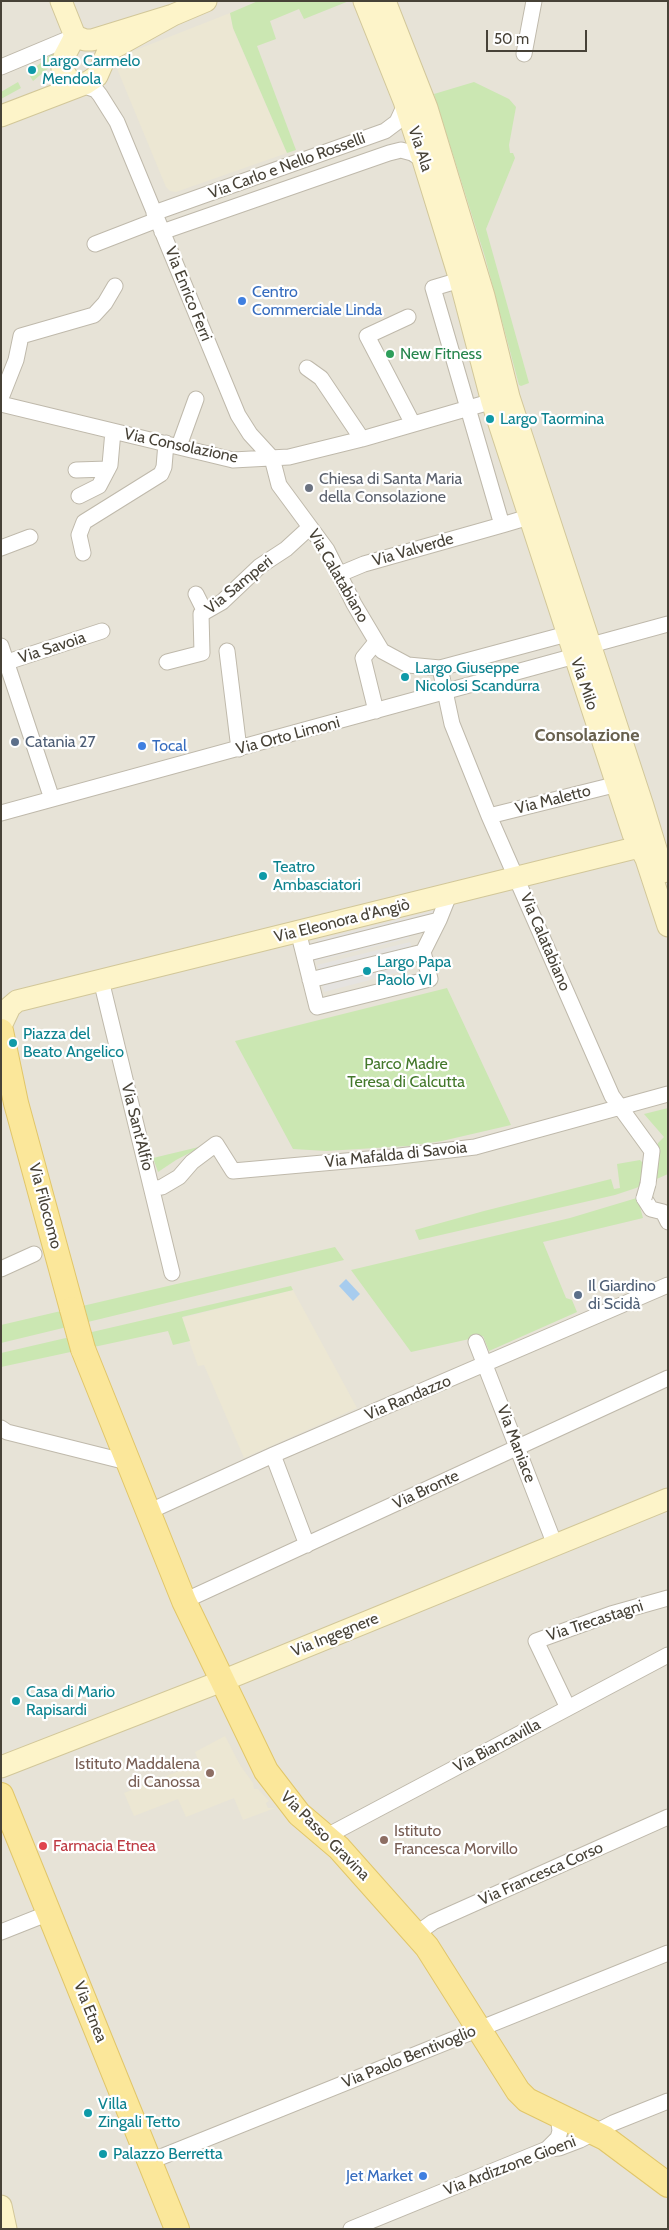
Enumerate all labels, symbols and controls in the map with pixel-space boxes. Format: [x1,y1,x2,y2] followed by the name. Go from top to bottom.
[489,20,590,52] scale bar
[494,30,529,48] text: 50 m
[42,51,140,89] place label: Largo Carmelo Mendola
[26,64,38,76] marker: Largo Carmelo Mendola
[404,124,436,174] street label: Via Ala
[206,129,368,203] street label: Via Carlo e Nello Rosselli
[160,244,216,344] street label: Via Enrico Ferri
[252,282,382,320] place label: Centro Commerciale Linda
[236,295,248,307] marker: Centro Commerciale Linda
[400,344,482,364] place label: New Fitness
[384,348,396,360] marker: New Fitness
[500,409,604,429] place label: Largo Taormina
[484,413,496,425] marker: Largo Taormina
[122,425,240,467] street label: Via Consolazione
[319,469,462,507] place label: Chiesa di Santa Maria della Consolazione
[303,482,315,494] marker: Chiesa di Santa Maria della Consolazione
[304,526,372,626] street label: Via Calatabiano
[370,529,456,571] street label: Via Valverde
[201,552,277,618] street label: Via Samperi
[16,628,88,668] street label: Via Savoia
[566,655,602,713] street label: Via Milo
[415,658,540,696] place label: Largo Giuseppe Nicolosi Scandurra
[399,671,411,683] marker: Largo Giuseppe Nicolosi Scandurra
[234,713,342,759] street label: Via Orto Limoni
[535,725,639,747] district label: Consolazione
[25,732,95,752] place label: Catania 27
[9,736,21,748] marker: Catania 27
[152,736,187,756] place label: Tocal
[136,740,148,752] marker: Tocal
[513,781,593,819] street label: Via Maletto
[273,857,361,895] place label: Teatro Ambasciatori
[257,870,269,882] marker: Teatro Ambasciatori
[516,890,574,994] street label: Via Calatabiano
[272,895,412,947] street label: Via Eleonora d'Angiò
[377,952,451,990] place label: Largo Papa Paolo VI
[361,965,373,977] marker: Largo Papa Paolo VI
[23,1024,124,1062] place label: Piazza del Beato Angelico
[7,1037,19,1049] marker: Piazza del Beato Angelico
[347,1054,465,1092] park label: Parco Madre Teresa di Calcutta
[117,1081,157,1173] street label: Via Sant'Alfio
[324,1138,468,1172] street label: Via Mafalda di Savoia
[24,1161,66,1251] street label: Via Filocomo
[588,1276,656,1314] place label: Il Giardino di Scidà
[572,1289,584,1301] marker: Il Giardino di Scidà
[362,1371,454,1425] street label: Via Randazzo
[493,1403,539,1485] street label: Via Maniace
[390,1466,462,1514] street label: Via Bronte
[544,1596,646,1646] street label: Via Trecastagni
[289,1609,381,1661] street label: Via Ingegnere
[26,1682,115,1720] place label: Casa di Mario Rapisardi
[10,1695,22,1707] marker: Casa di Mario Rapisardi
[450,1715,544,1777] street label: Via Biancavilla
[75,1754,200,1792] place label: Istituto Maddalena di Canossa
[204,1767,216,1779] marker: Istituto Maddalena di Canossa
[276,1787,374,1885] street label: Via Passo Gravina
[394,1821,518,1859] place label: Istituto Francesca Morvillo
[378,1834,390,1846] marker: Istituto Francesca Morvillo
[53,1836,156,1856] place label: Farmacia Etnea
[476,1838,606,1910] street label: Via Francesca Corso
[37,1840,49,1852] marker: Farmacia Etnea
[69,1979,111,2045] street label: Via Etnea
[339,2021,479,2093] street label: Via Paolo Bentivoglio
[98,2094,180,2132] place label: Villa Zingali Tetto
[82,2107,94,2119] marker: Villa Zingali Tetto
[441,2132,579,2200] street label: Via Ardizzone Gioeni
[113,2144,223,2164] place label: Palazzo Berretta
[97,2148,109,2160] marker: Palazzo Berretta
[346,2166,413,2186] place label: Jet Market
[417,2170,429,2182] marker: Jet Market

